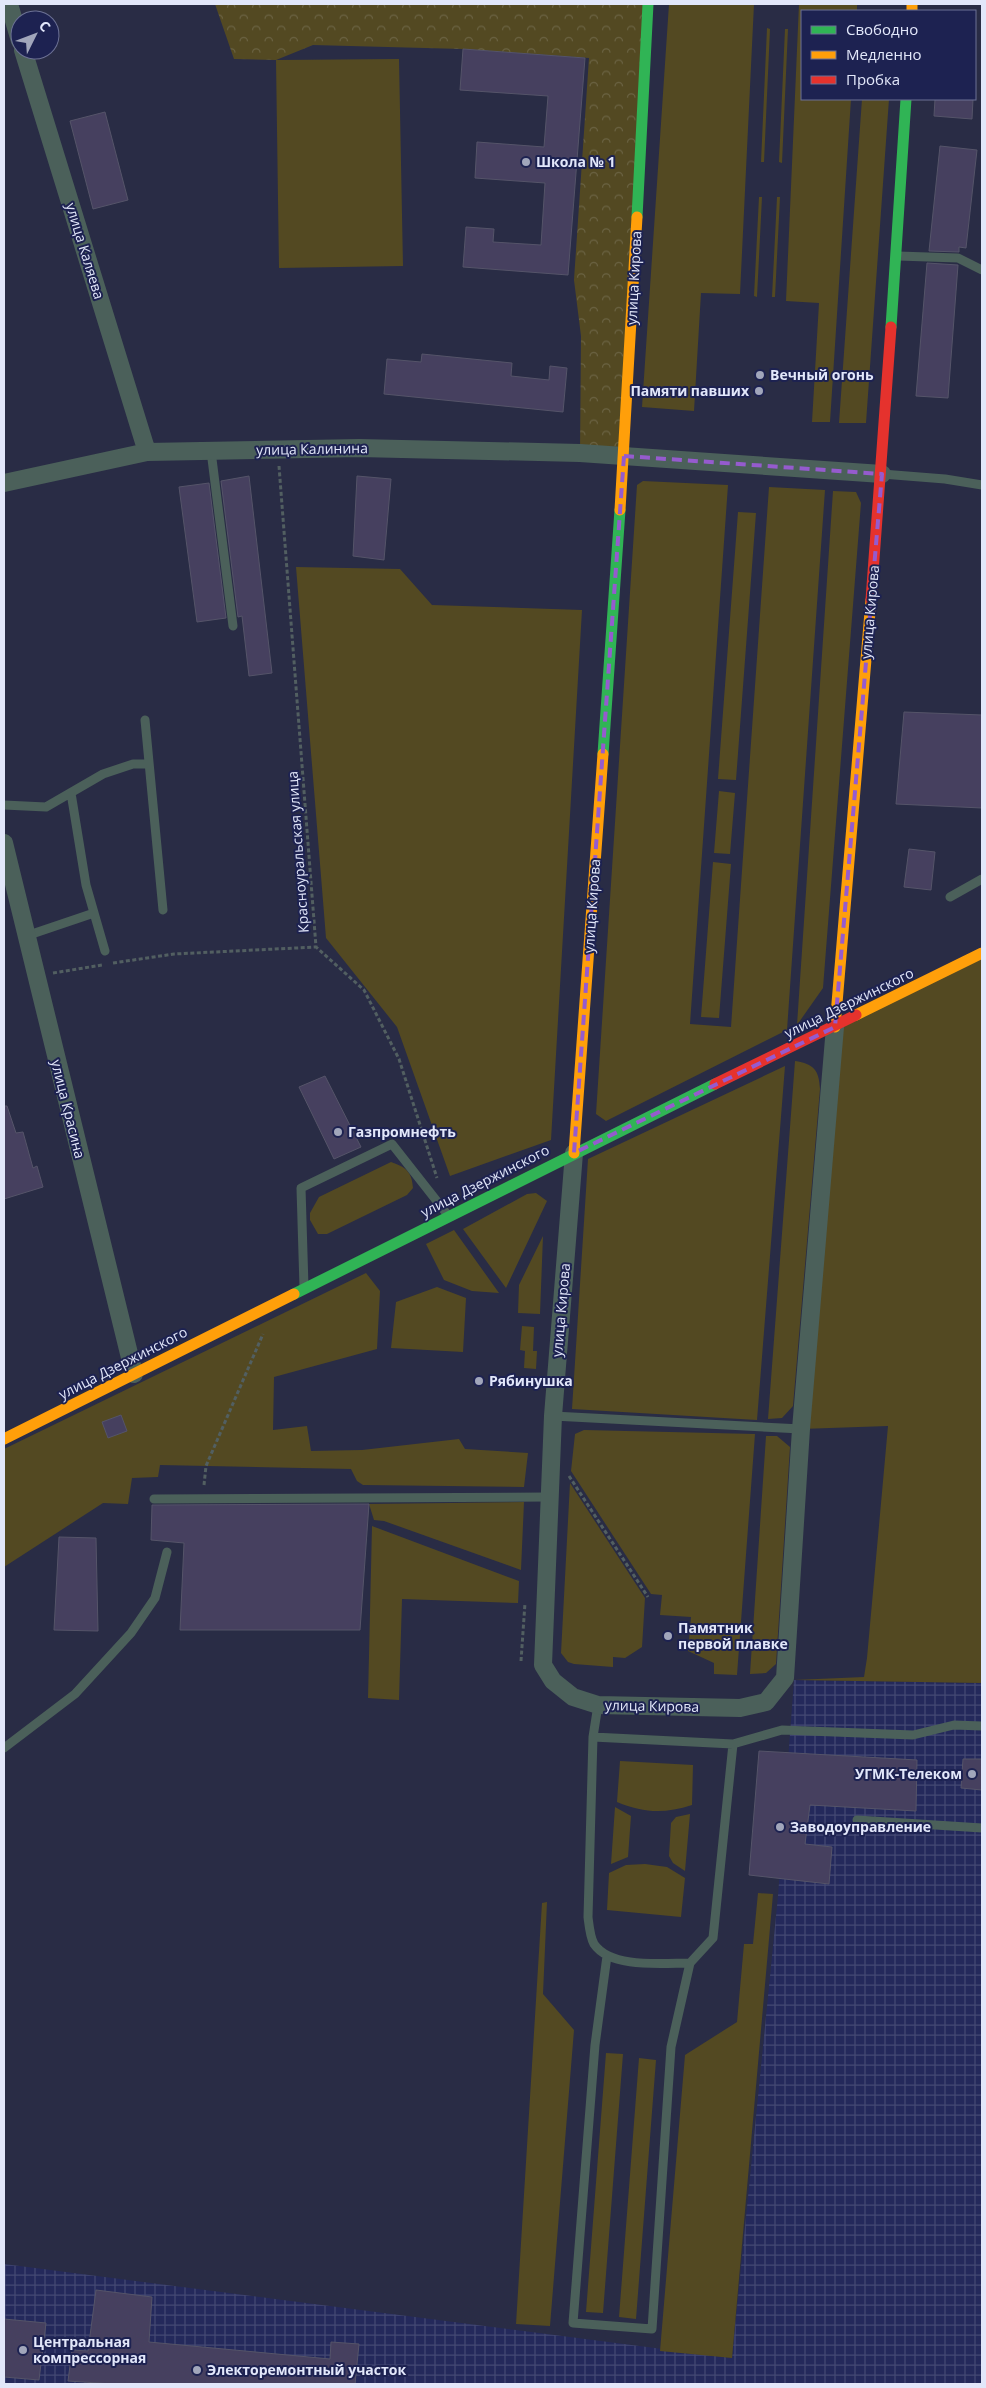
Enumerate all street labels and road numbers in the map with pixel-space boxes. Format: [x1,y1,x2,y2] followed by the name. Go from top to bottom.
[62,200,109,301] street label: улица Каляева
[622,230,645,326] street label: улица Кирова
[256,438,368,459] street label: улица Калинина
[856,564,883,660] street label: улица Кирова
[282,771,313,934] street label: Красноуральская улица
[579,858,604,954] street label: улица Кирова
[781,963,917,1042] street label: улица Дзержинского
[47,1057,90,1160] street label: улица Красина
[417,1140,552,1221] street label: улица Дзержинского
[547,1262,574,1358] street label: улица Кирова
[55,1322,190,1403] street label: улица Дзержинского
[605,1695,699,1716] street label: улица Кирова

